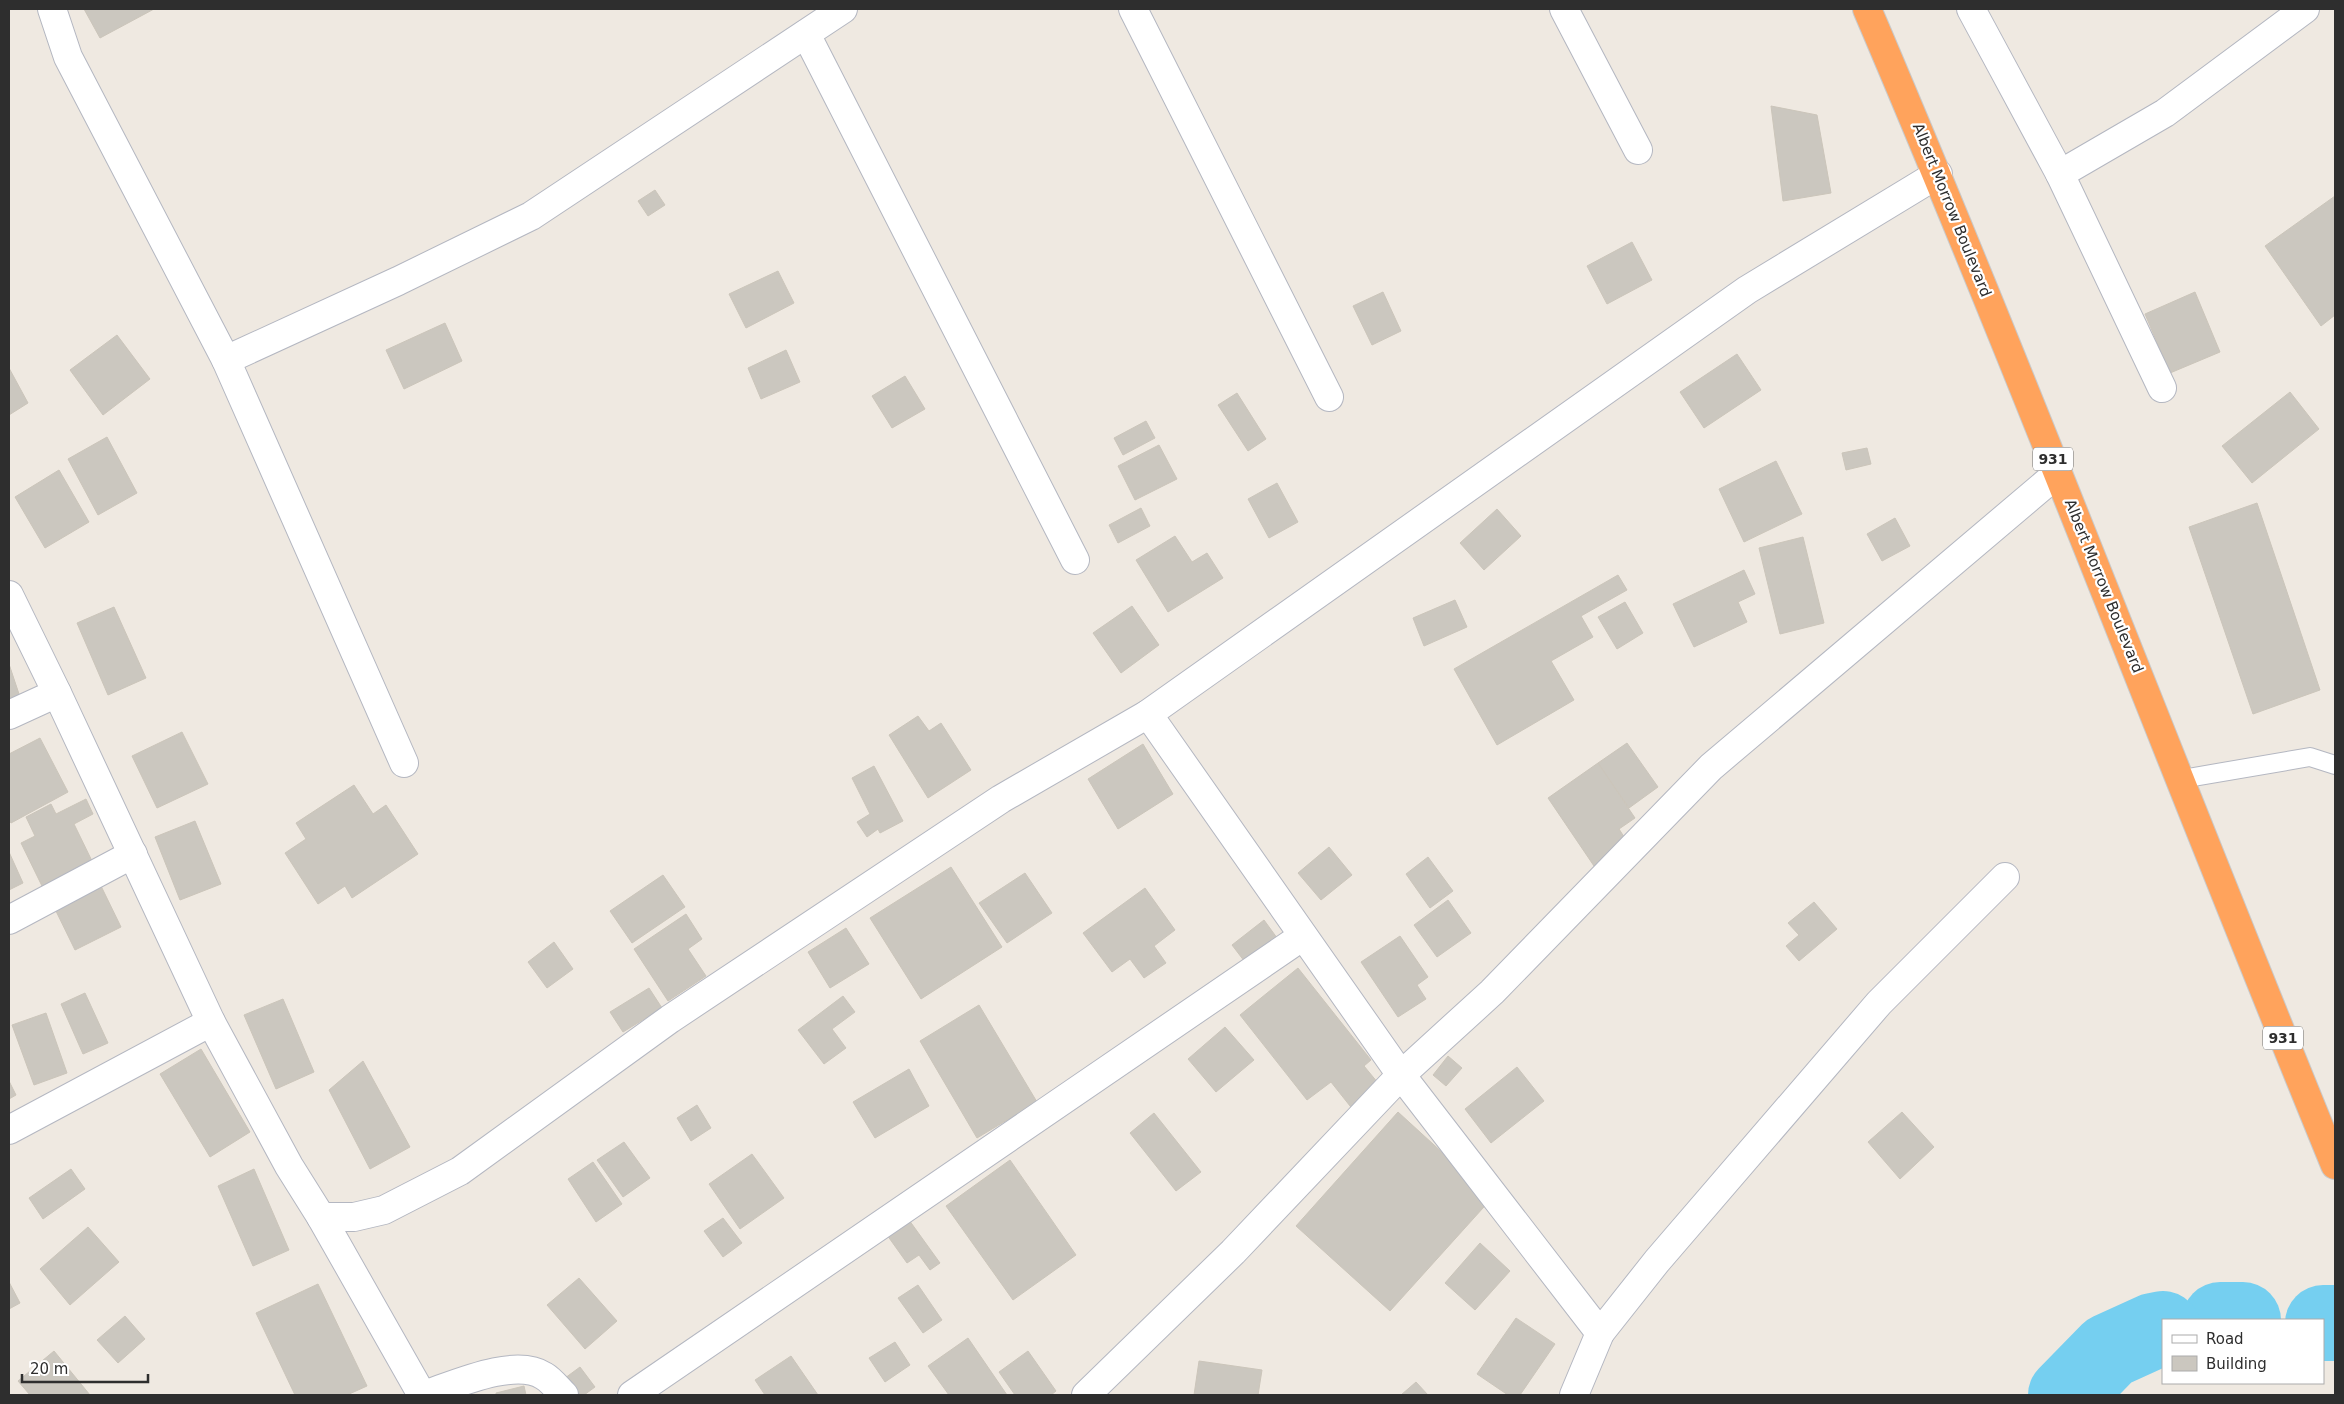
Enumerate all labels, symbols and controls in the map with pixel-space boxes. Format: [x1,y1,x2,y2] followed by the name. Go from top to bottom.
[1909,120,1995,300] street label: Albert Morrow Boulevard
[2033,448,2073,470] road number: 931
[2061,496,2147,676] street label: Albert Morrow Boulevard
[2263,1026,2303,1050] road number: 931
[2162,1319,2324,1384] legend
[2206,1330,2244,1348] text: Road
[22,1352,149,1384] scale bar
[2206,1355,2267,1373] text: Building
[30,1360,68,1378] text: 20 m

